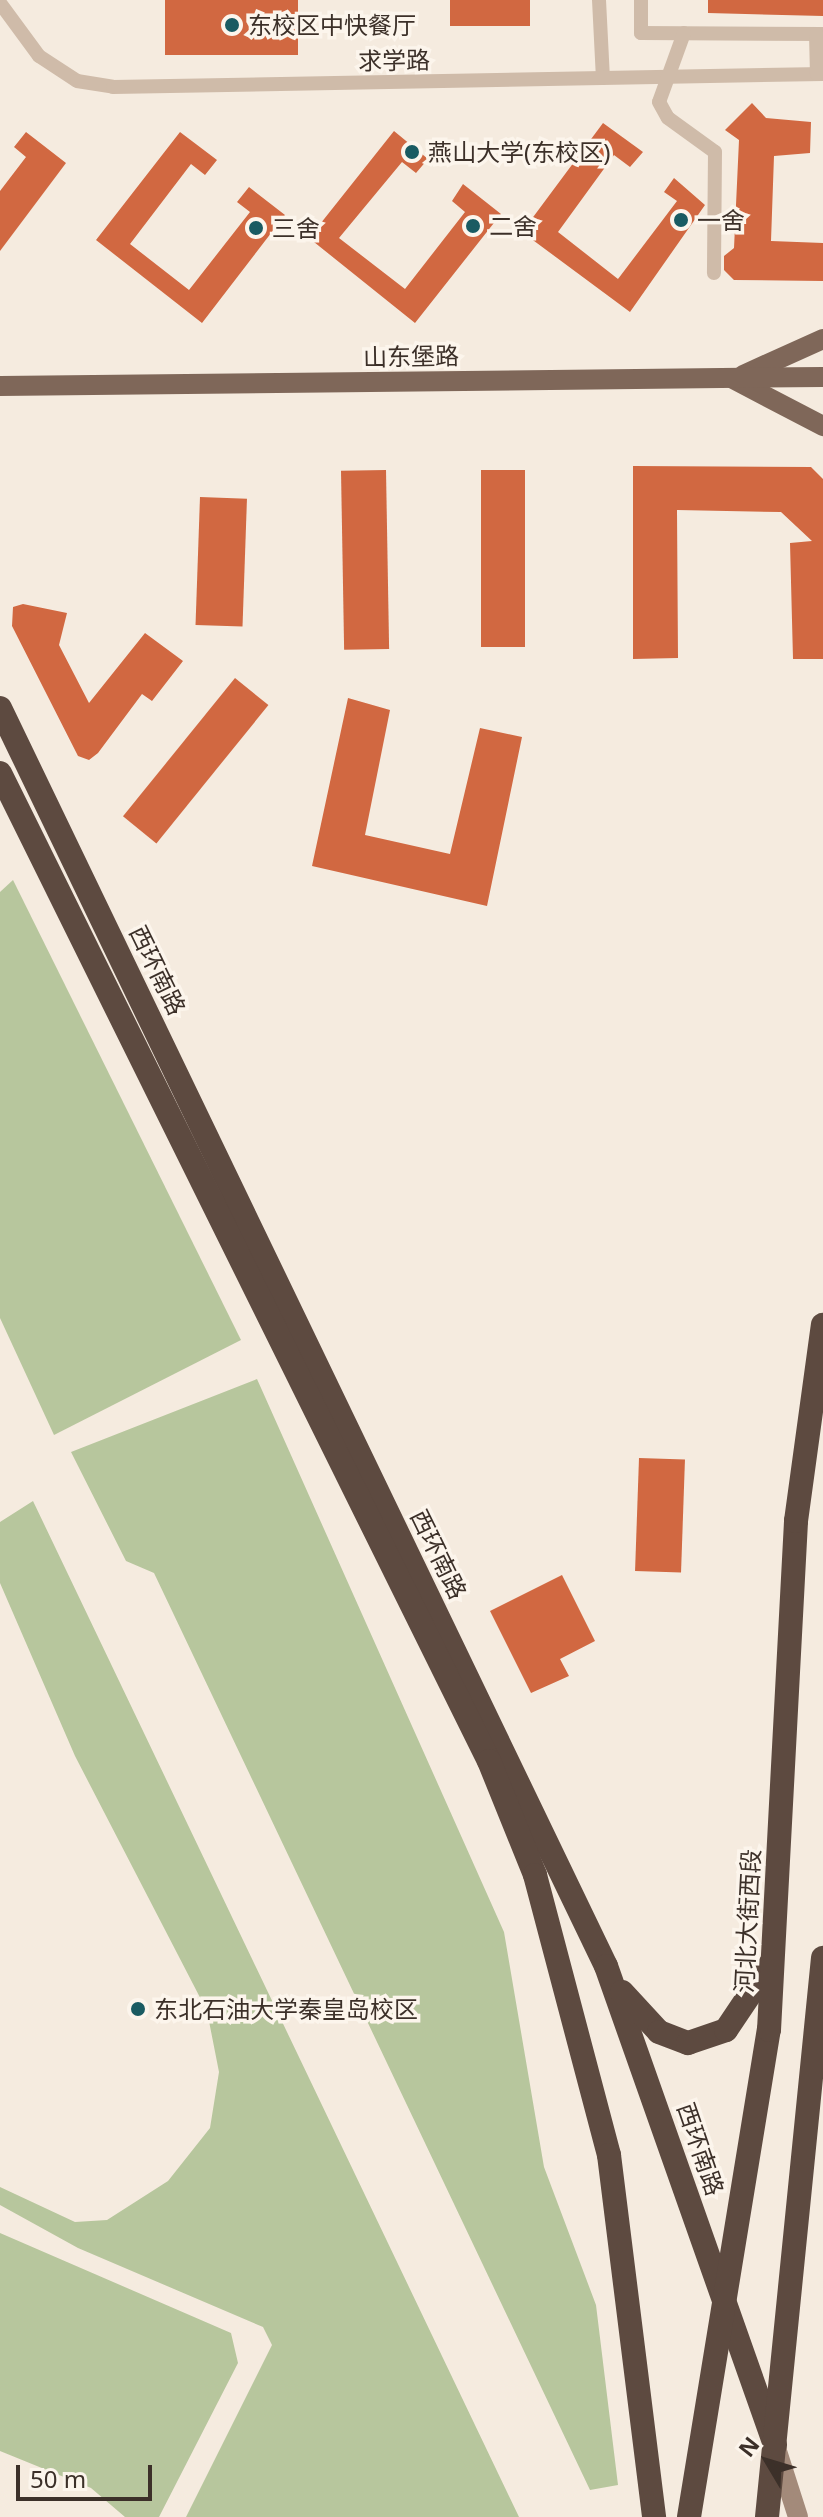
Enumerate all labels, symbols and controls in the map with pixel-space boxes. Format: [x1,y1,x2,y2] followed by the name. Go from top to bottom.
[248,11,416,39] place label: 东校区中快餐厅
[223,16,241,34] marker: 东校区中快餐厅
[358,45,430,75] street label: 求学路
[428,138,610,166] place label: 燕山大学(东校区)
[403,143,421,161] marker: 燕山大学(东校区)
[697,206,745,234] place label: 一舍
[672,211,690,229] marker: 一舍
[489,212,537,240] place label: 二舍
[272,214,320,242] place label: 三舍
[464,217,482,235] marker: 二舍
[247,219,265,237] marker: 三舍
[363,341,459,371] street label: 山东堡路
[124,921,192,1019] street label: 西环南路
[405,1505,473,1603] street label: 西环南路
[729,1848,765,1994] street label: 河北大街西段
[154,1995,418,2023] place label: 东北石油大学秦皇岛校区
[129,2000,147,2018] marker: 东北石油大学秦皇岛校区
[672,2099,730,2199] street label: 西环南路
[727,2421,807,2501] north arrow
[731,2430,765,2463] text: N
[20,2449,156,2499] scale bar
[30,2462,86,2495] text: 50 m

